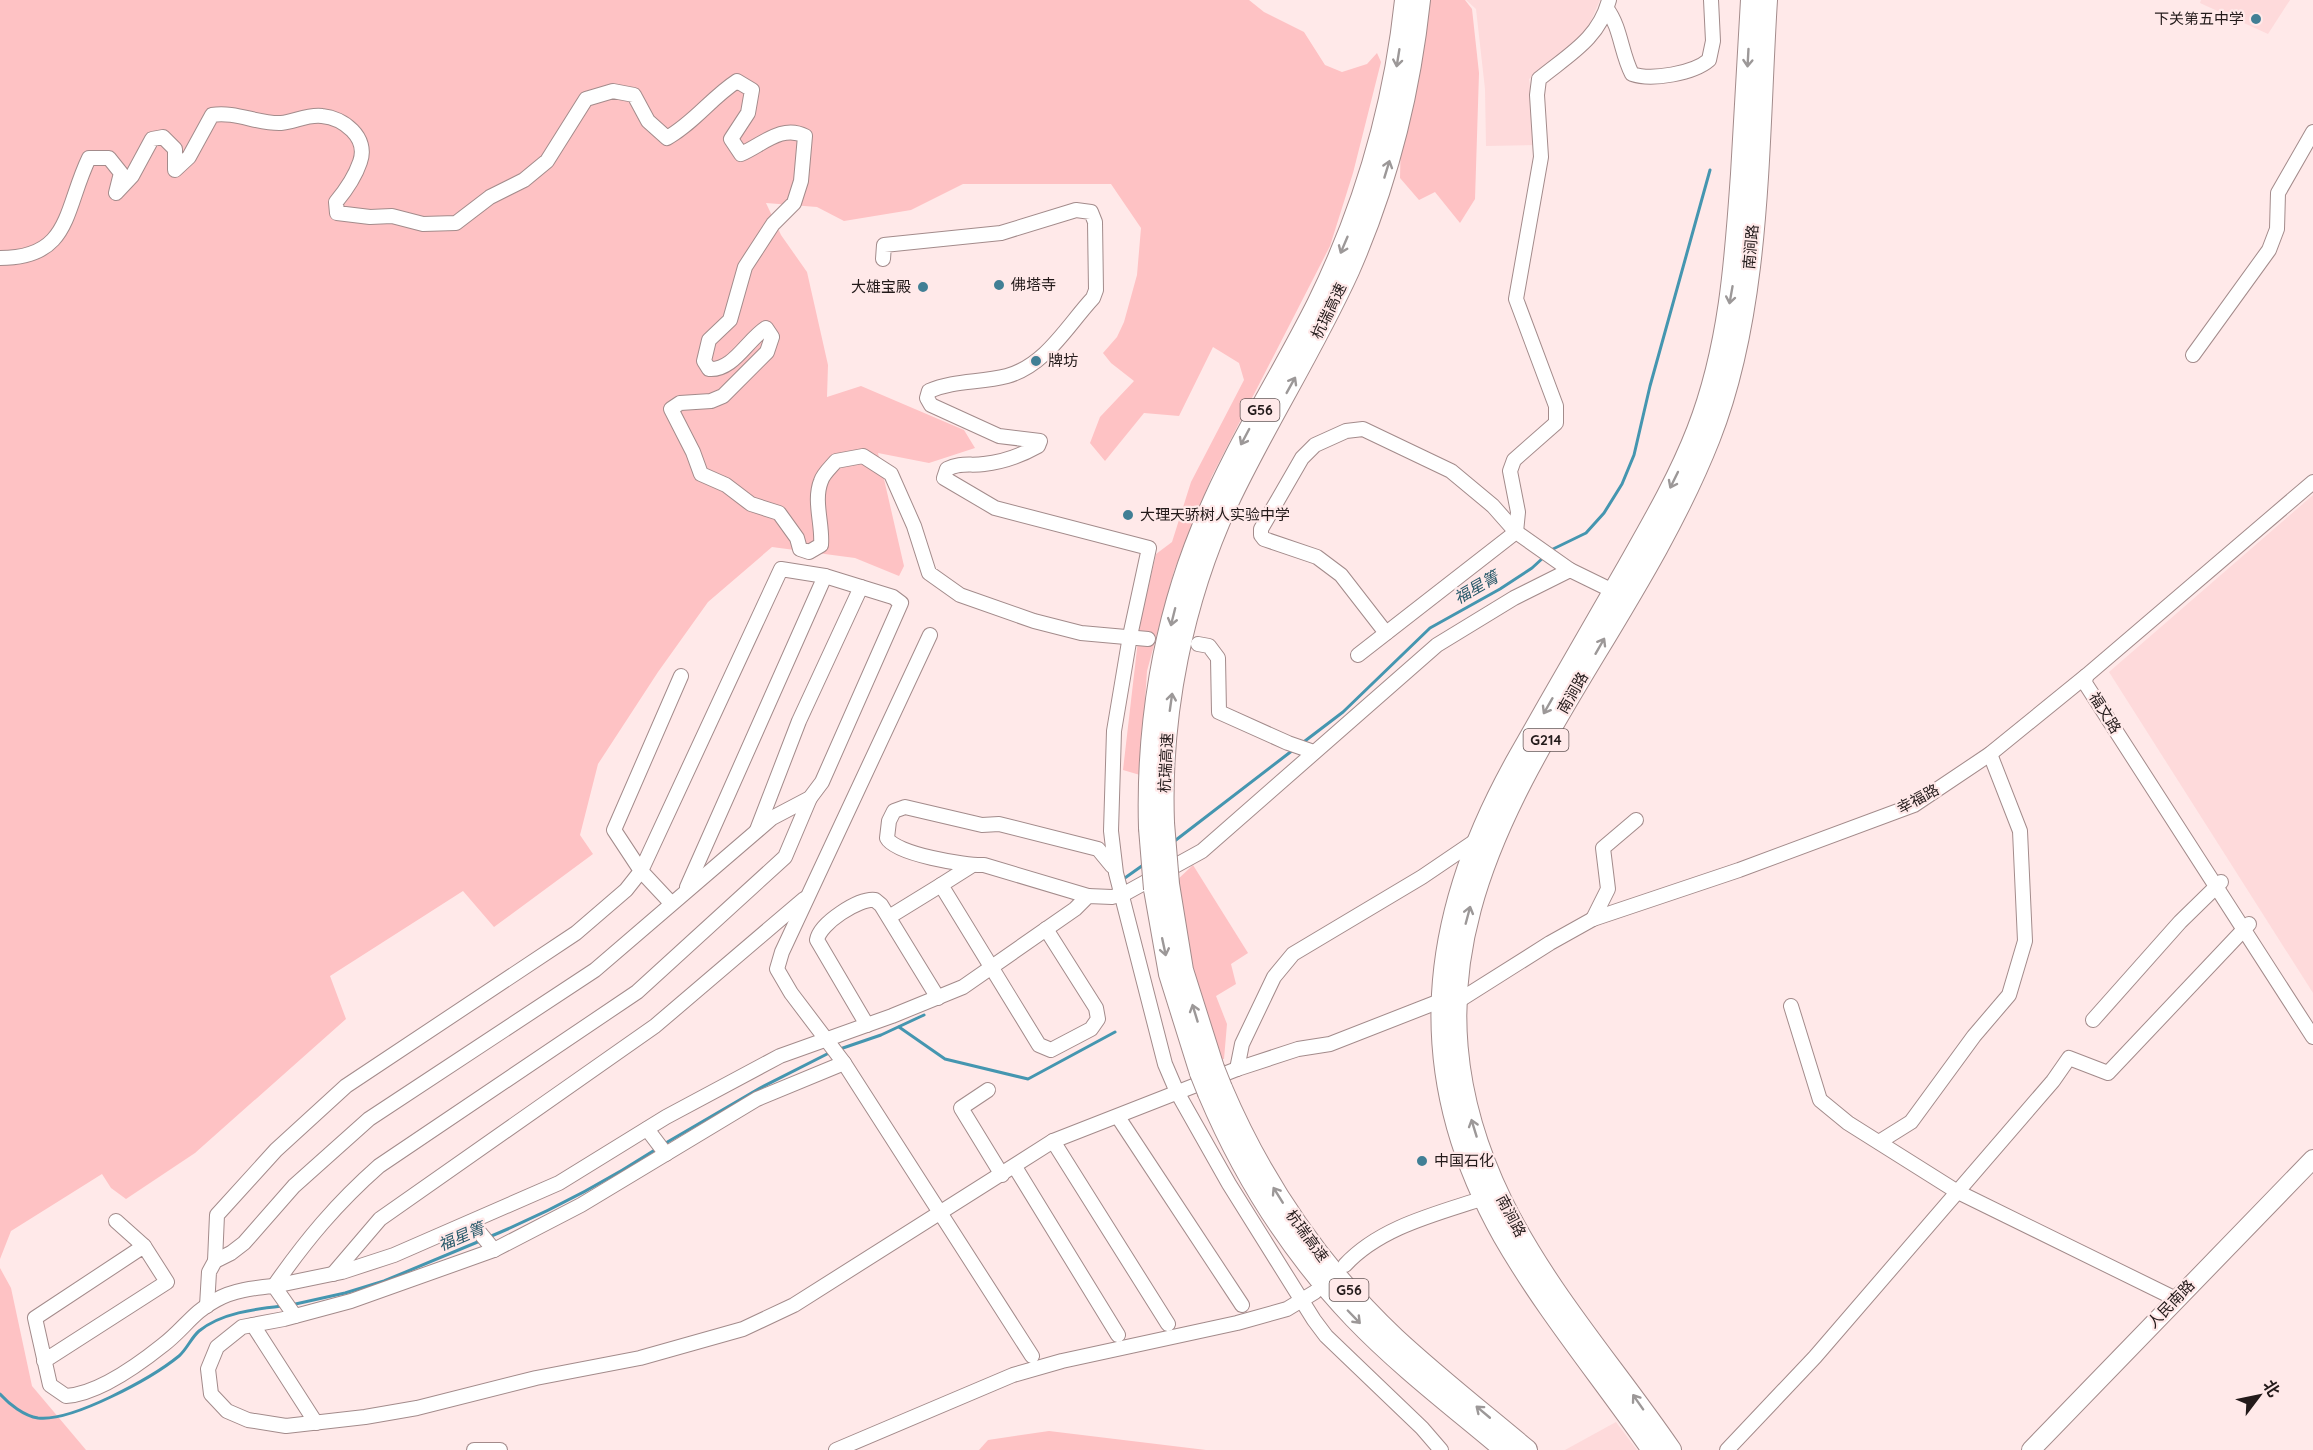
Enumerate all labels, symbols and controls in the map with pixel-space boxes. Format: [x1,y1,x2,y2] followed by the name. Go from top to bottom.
[2154,9,2244,28] place label: 下关第五中学
[2249,12,2263,26] marker: 下关第五中学
[1392,48,1403,67] one-way arrow
[1742,48,1753,68] one-way arrow
[1382,160,1393,179] one-way arrow
[1739,224,1762,270] street label: 南涧路
[1338,235,1349,254] one-way arrow
[1011,275,1056,294] place label: 佛塔寺
[851,277,911,296] place label: 大雄宝殿
[992,278,1006,292] marker: 佛塔寺
[916,280,930,294] marker: 大雄宝殿
[1307,280,1350,342] street label: 杭瑞高速
[1725,284,1736,304] one-way arrow
[1048,351,1078,370] place label: 牌坊
[1029,354,1043,368] marker: 牌坊
[1286,376,1297,394] one-way arrow
[1240,399,1280,421] road number: G56
[1239,428,1251,445] one-way arrow
[1668,471,1680,489] one-way arrow
[1140,505,1290,524] place label: 大理天骄树人实验中学
[1121,508,1135,522] marker: 大理天骄树人实验中学
[1450,565,1504,608] water label: 福星箐
[1166,608,1178,627] one-way arrow
[1594,638,1606,655] one-way arrow
[1553,669,1592,717] street label: 南涧路
[2085,689,2125,737] street label: 福文路
[1166,693,1177,713] one-way arrow
[1542,696,1553,714] one-way arrow
[1524,729,1568,751] road number: G214
[1154,733,1177,793] street label: 杭瑞高速
[1893,780,1942,818] street label: 幸福路
[1463,906,1475,925] one-way arrow
[1158,937,1170,956] one-way arrow
[1189,1003,1200,1022] one-way arrow
[1468,1119,1479,1138] one-way arrow
[1434,1151,1494,1170] place label: 中国石化
[1415,1154,1429,1168] marker: 中国石化
[1271,1187,1283,1204] one-way arrow
[1492,1191,1530,1240] street label: 南涧路
[1282,1206,1333,1266] street label: 杭瑞高速
[435,1216,490,1255] water label: 福星箐
[2143,1275,2198,1332] street label: 人民南路
[1330,1279,1368,1301] road number: G56
[1347,1309,1361,1324] one-way arrow
[2229,1366,2289,1426] north arrow
[2259,1376,2284,1400] text: 北
[1631,1394,1644,1410] one-way arrow
[1475,1406,1491,1419] one-way arrow

